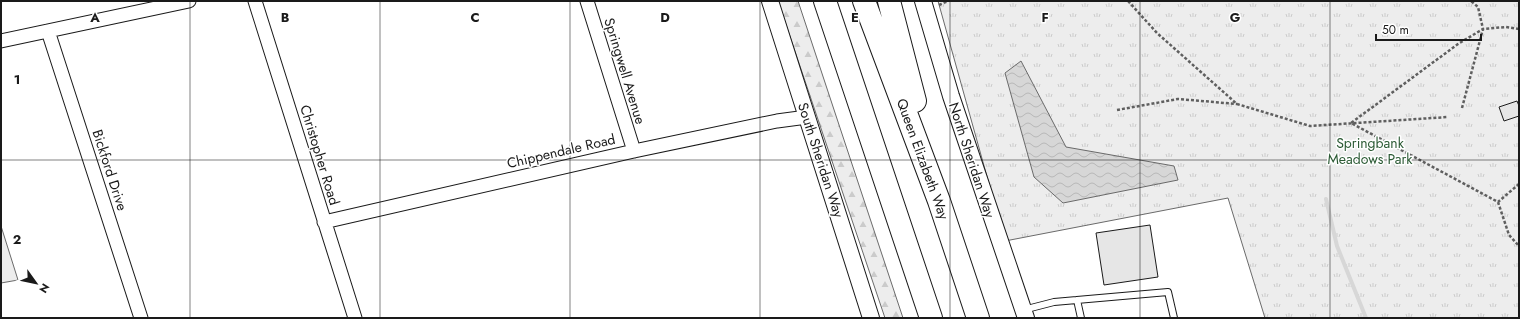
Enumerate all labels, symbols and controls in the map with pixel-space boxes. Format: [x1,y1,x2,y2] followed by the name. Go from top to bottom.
[89,8,100,27] text: A
[281,8,290,27] text: B
[470,8,480,27] text: C
[660,8,670,27] text: D
[851,8,859,27] text: E
[1041,8,1049,27] text: F
[1230,8,1241,27] text: G
[599,15,651,127] street label: Springwell Avenue
[1376,16,1481,42] scale bar
[1382,21,1409,39] text: 50 m
[14,70,20,89] text: 1
[892,96,954,223] street label: Queen Elizabeth Way
[793,100,849,221] street label: South Sheridan Way
[944,100,1000,221] street label: North Sheridan Way
[295,102,345,208] street label: Christopher Road
[88,127,132,213] street label: Bickford Drive
[505,129,617,173] street label: Chippendale Road
[1327,133,1413,169] park label: Springbank Meadows Park
[13,230,21,249] text: 2
[16,263,56,303] north arrow
[35,280,53,296] text: N

